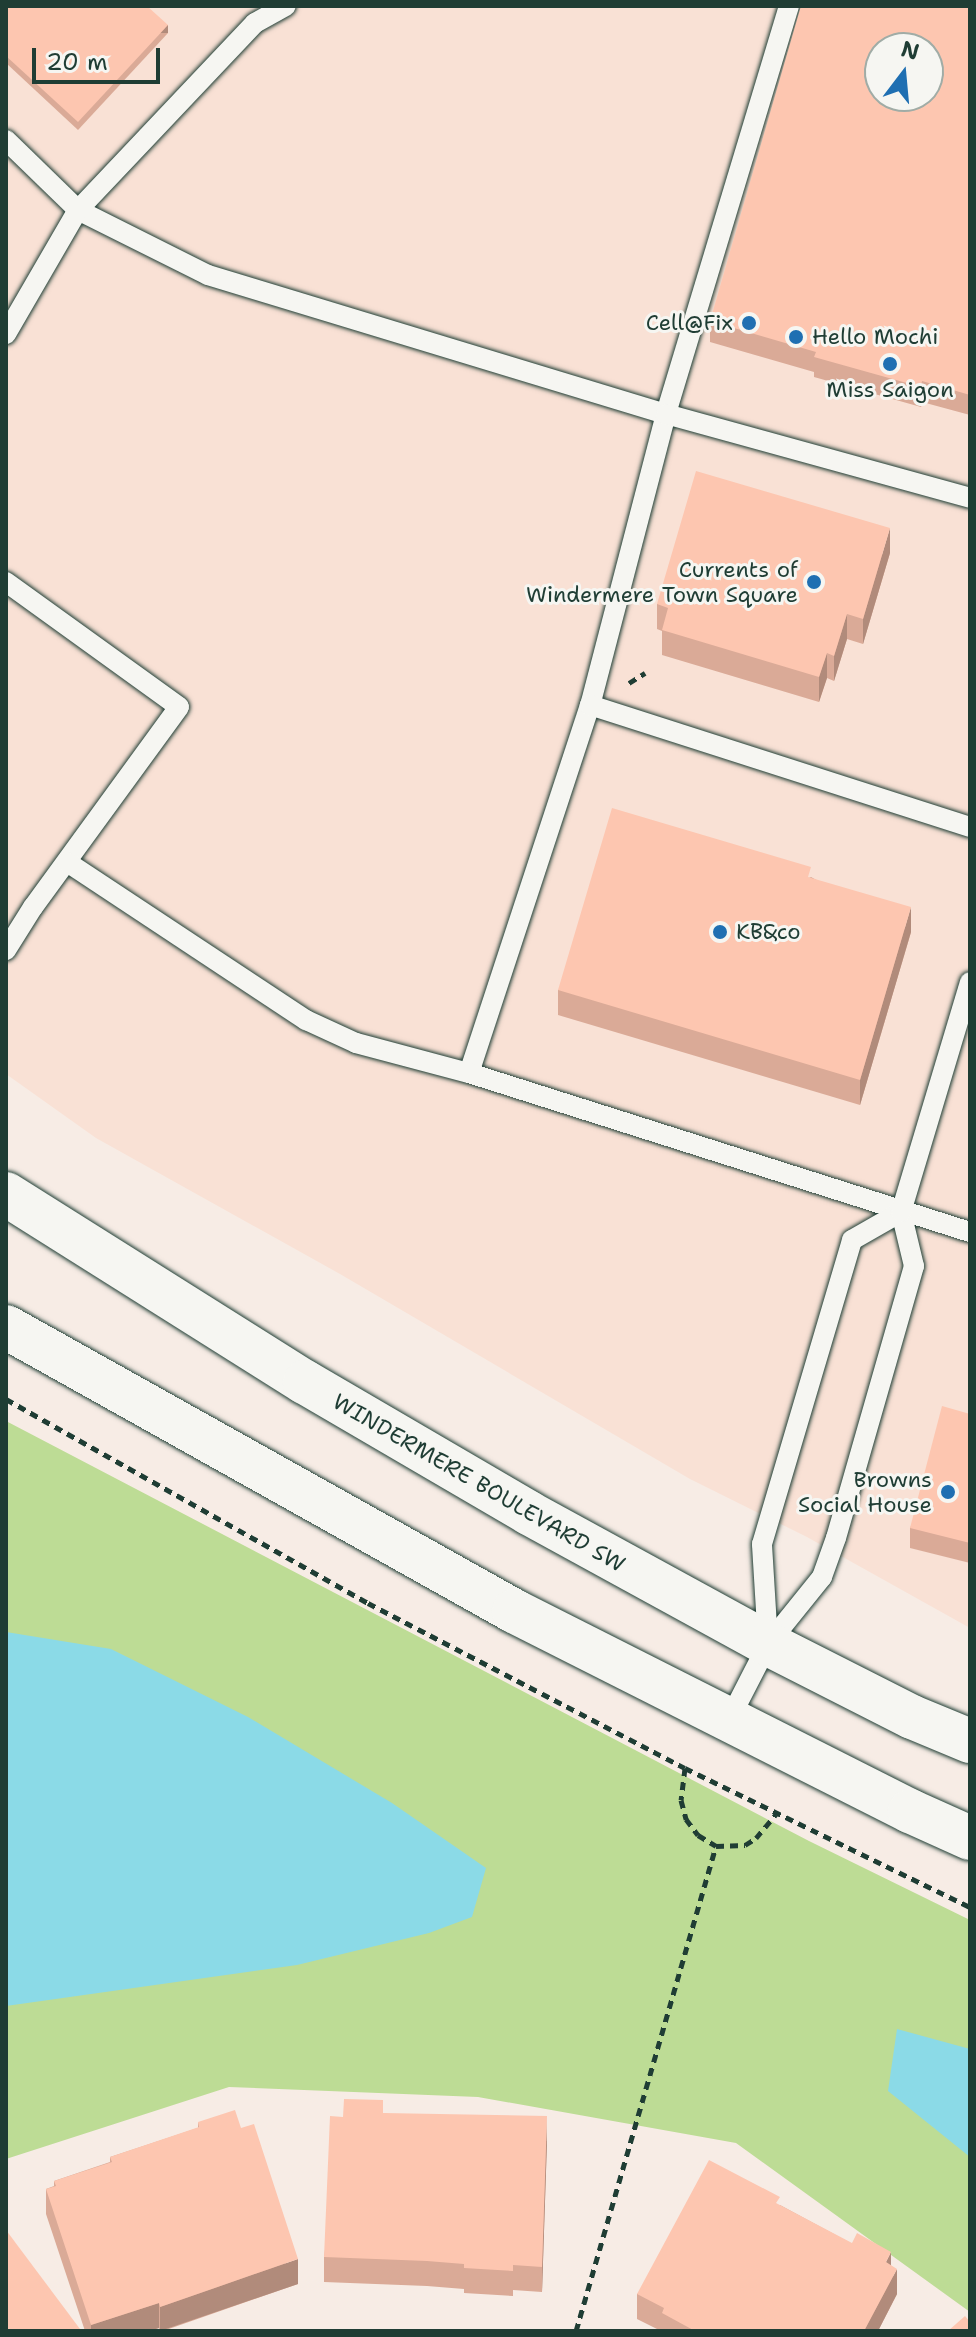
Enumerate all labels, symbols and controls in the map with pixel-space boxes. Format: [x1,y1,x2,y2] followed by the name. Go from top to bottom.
[36,32,164,82] scale bar
[864,32,944,112] north arrow
[898,34,923,67] text: N
[46,46,108,78] text: 20 m
[646,310,733,336] place label: Cell@Fix
[740,314,758,332] marker: Cell@Fix
[812,324,938,350] place label: Hello Mochi
[787,328,805,346] marker: Hello Mochi
[881,355,899,373] marker: Miss Saigon
[826,377,954,403] place label: Miss Saigon
[526,556,798,608] place label: Currents of Windermere Town Square
[805,573,823,591] marker: Currents of Windermere Town Square
[736,919,801,945] place label: KB&co
[711,923,729,941] marker: KB&co
[328,1388,630,1578] street label: WINDERMERE BOULEVARD SW
[798,1466,932,1518] place label: Browns Social House
[939,1483,957,1501] marker: Browns Social House

